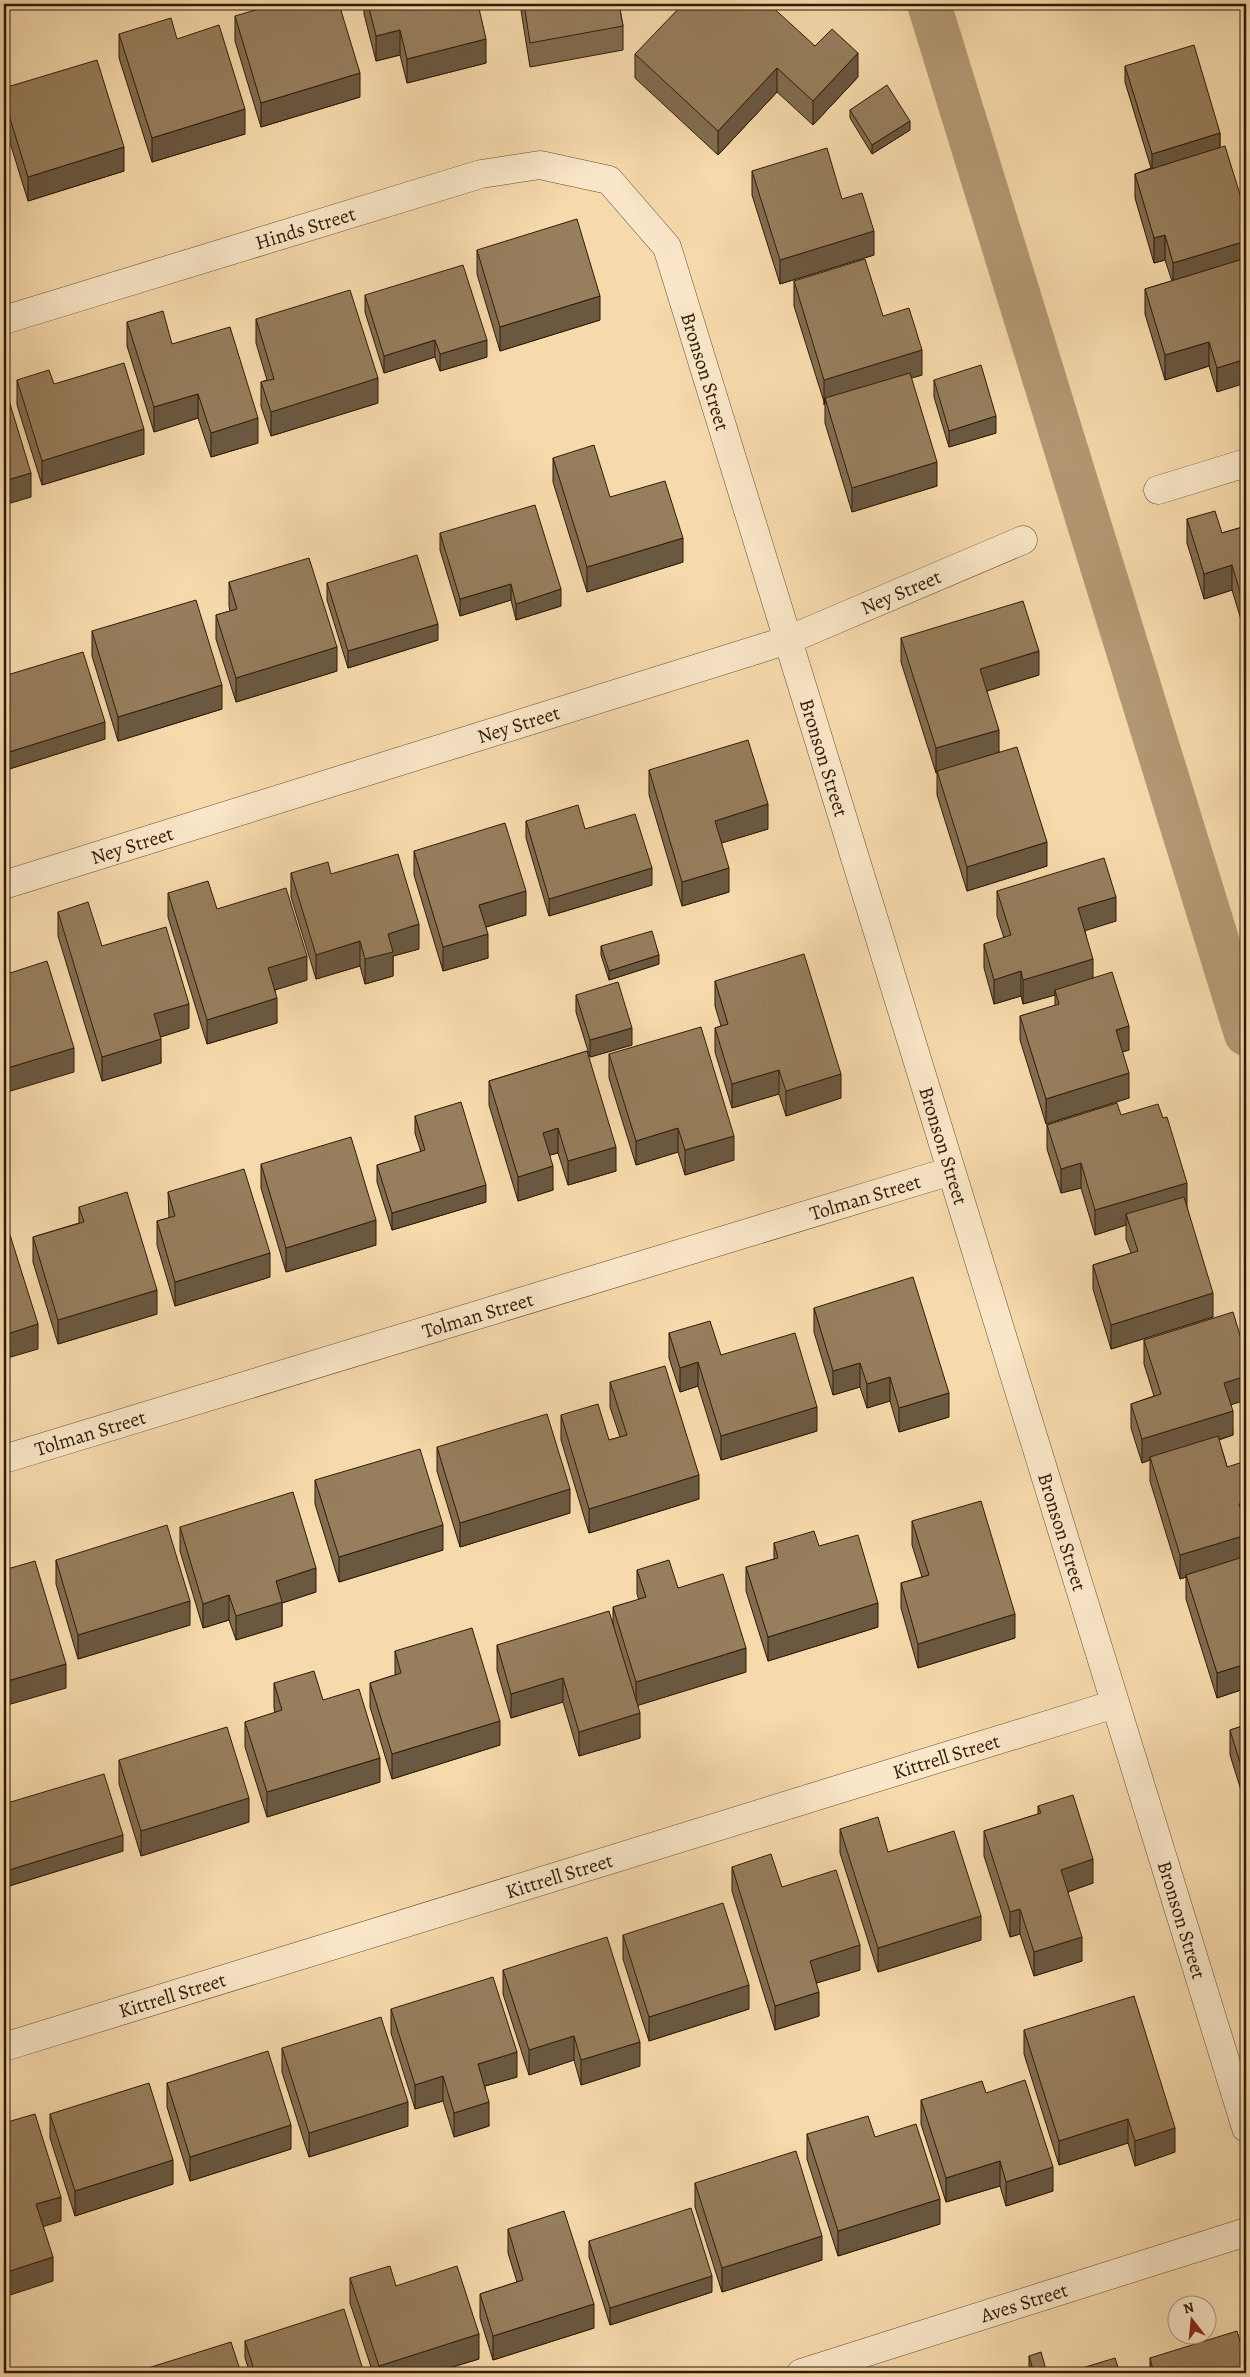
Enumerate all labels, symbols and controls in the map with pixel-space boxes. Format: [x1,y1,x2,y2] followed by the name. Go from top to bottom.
[252,200,359,256] street label: Hinds Street
[674,309,736,434] street label: Bronson Street
[856,563,946,621] street label: Ney Street
[793,695,855,820] street label: Bronson Street
[474,699,563,750] street label: Ney Street
[87,819,177,871] street label: Ney Street
[913,1083,975,1208] street label: Bronson Street
[806,1167,924,1227] street label: Tolman Street
[419,1285,537,1345] street label: Tolman Street
[31,1403,149,1462] street label: Tolman Street
[1032,1469,1093,1595] street label: Bronson Street
[889,1727,1003,1785] street label: Kittrell Street
[502,1846,616,1905] street label: Kittrell Street
[1151,1857,1213,1983] street label: Bronson Street
[115,1966,229,2024] street label: Kittrell Street
[976,2276,1071,2329] street label: Aves Street
[1168,2294,1218,2344] north arrow
[1181,2297,1196,2319] text: N

